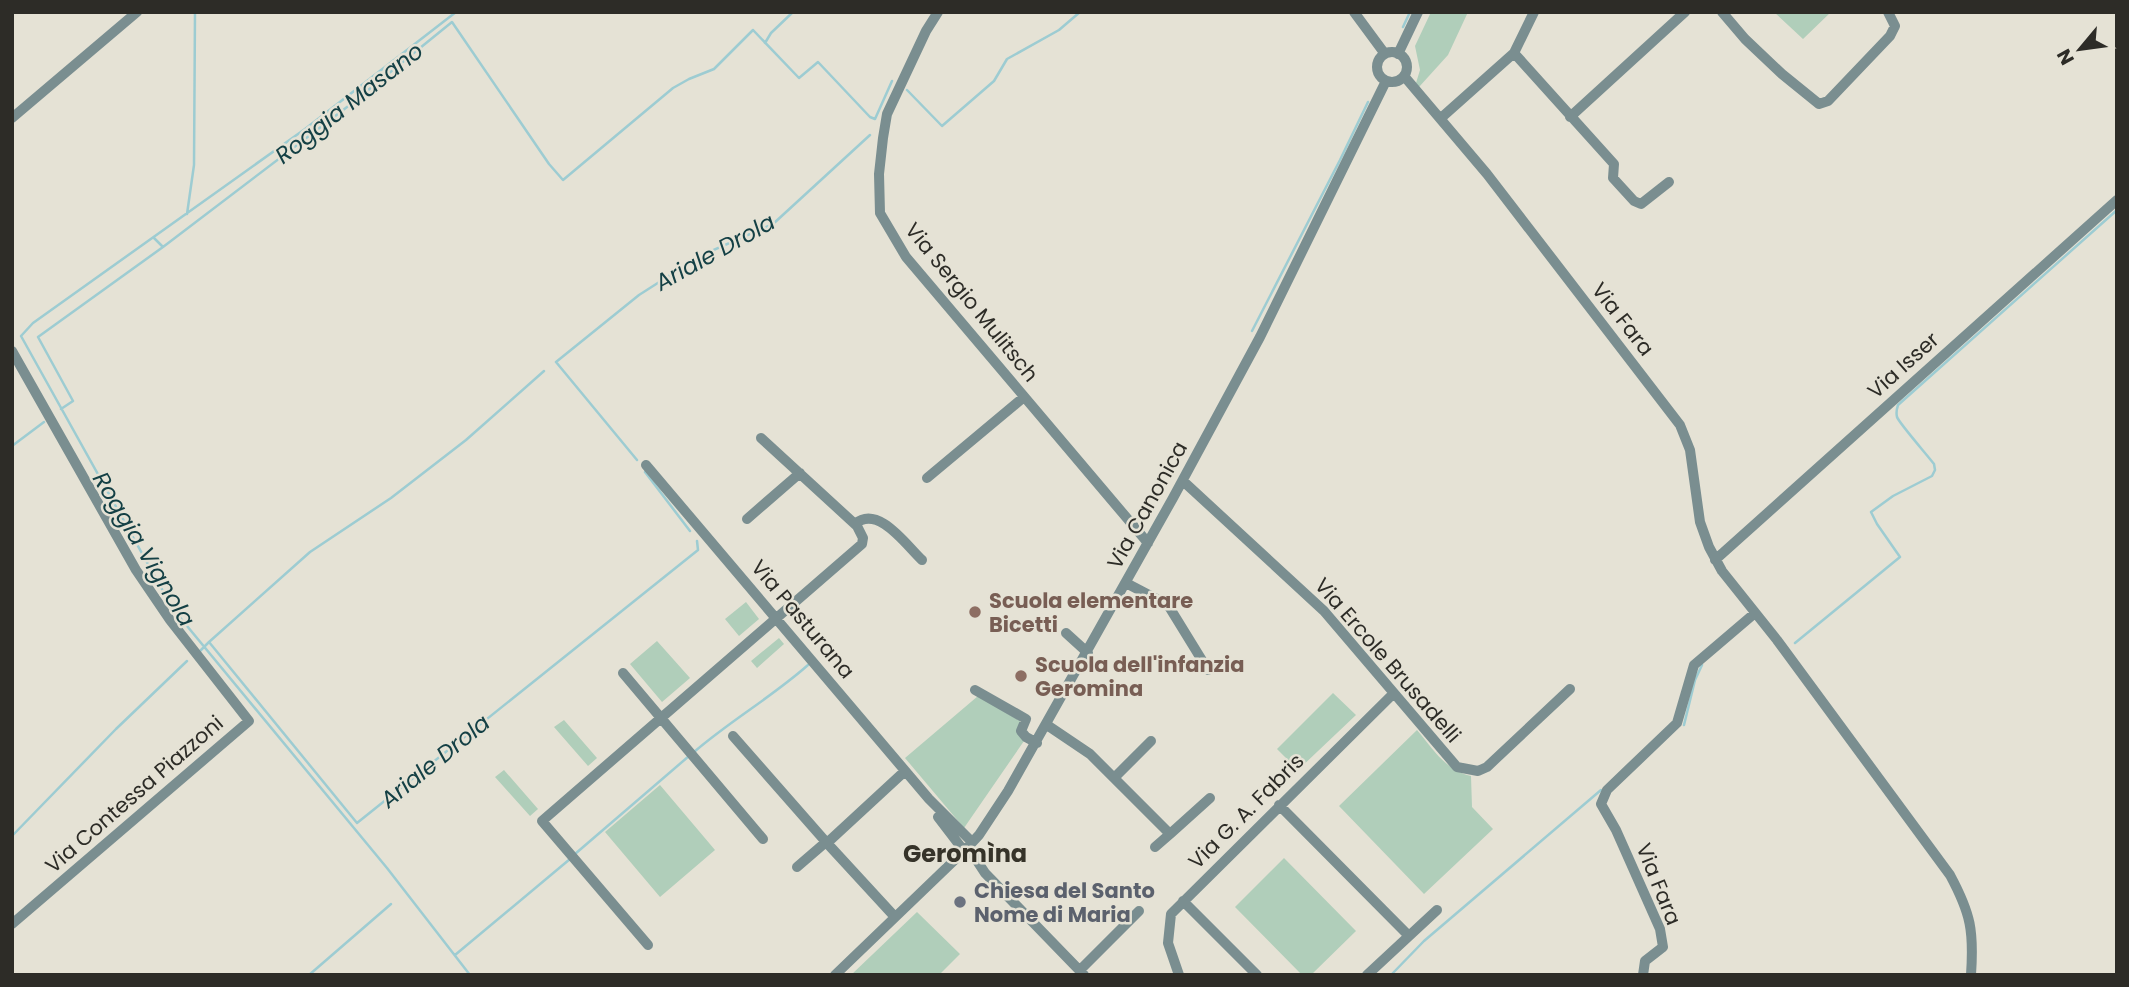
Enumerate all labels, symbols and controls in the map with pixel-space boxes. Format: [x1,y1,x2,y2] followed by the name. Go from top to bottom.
[2045,14,2115,84] north arrow
[268,35,430,171] water label: Roggia Masano
[2050,44,2081,70] text: N
[648,206,781,299] water label: Ariale Drola
[899,216,1045,388] street label: Via Sergio Mulitsch
[1585,276,1661,362] street label: Via Fara
[1861,325,1945,405] street label: Via Isser
[1100,436,1194,574] street label: Via Canonica
[85,466,203,632] water label: Roggia Vignola
[745,553,861,685] street label: Via Pasturana
[1308,571,1468,749] street label: Via Ercole Brusadelli
[989,586,1193,639] place label: Scuola elementare Bicetti
[967,604,983,620] marker: Scuola elementare Bicetti
[1035,650,1244,703] place label: Scuola dell'infanzia Geromina
[1013,668,1029,684] marker: Scuola dell'infanzia Geromina
[373,707,497,816] water label: Ariale Drola
[39,708,229,880] street label: Via Contessa Piazzoni
[1182,747,1310,875] street label: Via G. A. Fabris
[903,837,1027,870] district label: Geromìna
[1629,839,1689,929] street label: Via Fara
[974,876,1155,929] place label: Chiesa del Santo Nome di Maria
[952,894,968,910] marker: Chiesa del Santo Nome di Maria

